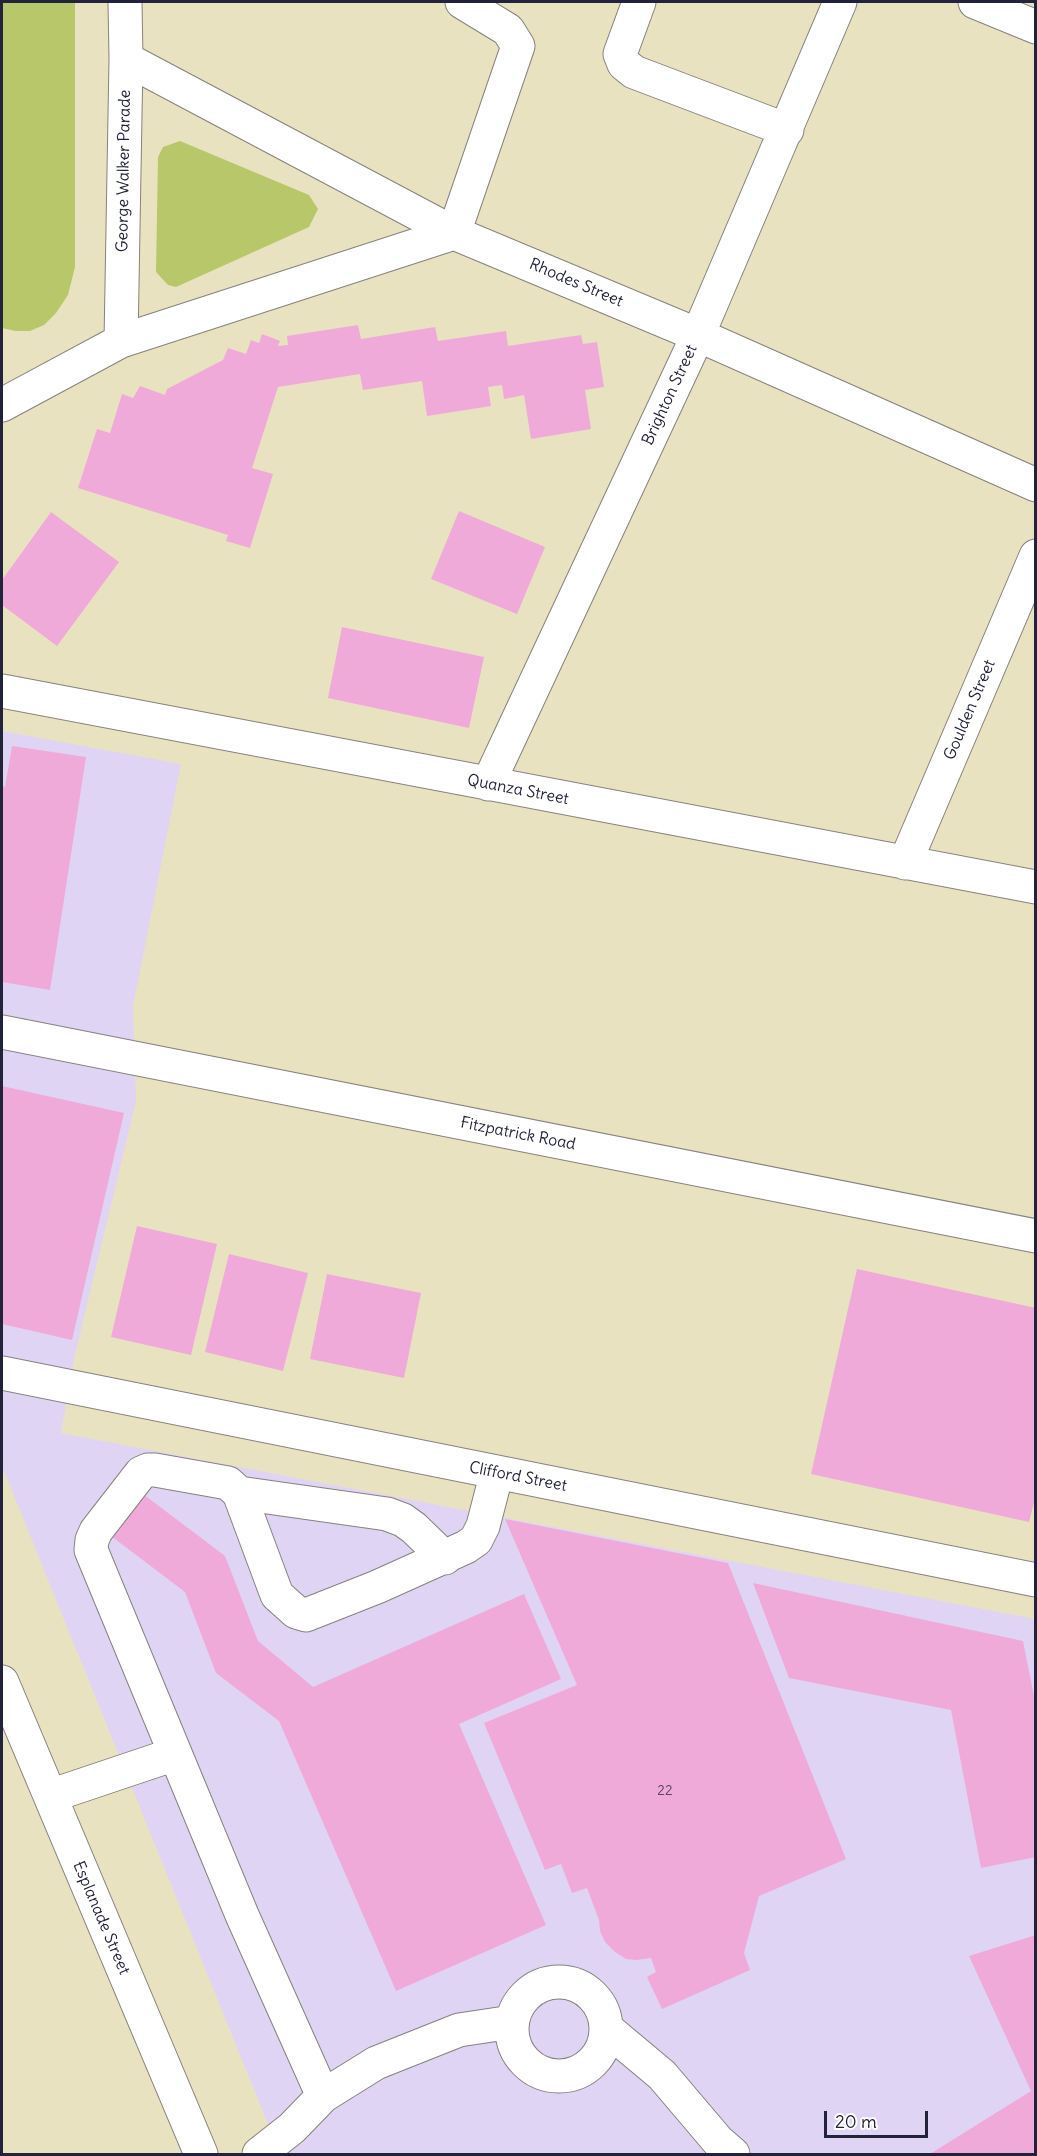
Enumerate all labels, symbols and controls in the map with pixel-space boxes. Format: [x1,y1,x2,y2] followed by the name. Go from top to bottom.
[113,90,135,252] street label: George Walker Parade
[526,255,626,311] street label: Rhodes Street
[638,342,702,448] street label: Brighton Street
[940,657,1000,763] street label: Goulden Street
[466,771,570,809] street label: Quanza Street
[459,1113,577,1155] street label: Fitzpatrick Road
[467,1458,569,1496] street label: Clifford Street
[657,1783,673,1799] house number: 22
[68,1858,134,1978] street label: Esplanade Street
[827,2099,930,2137] scale bar
[835,2110,877,2133] text: 20 m

